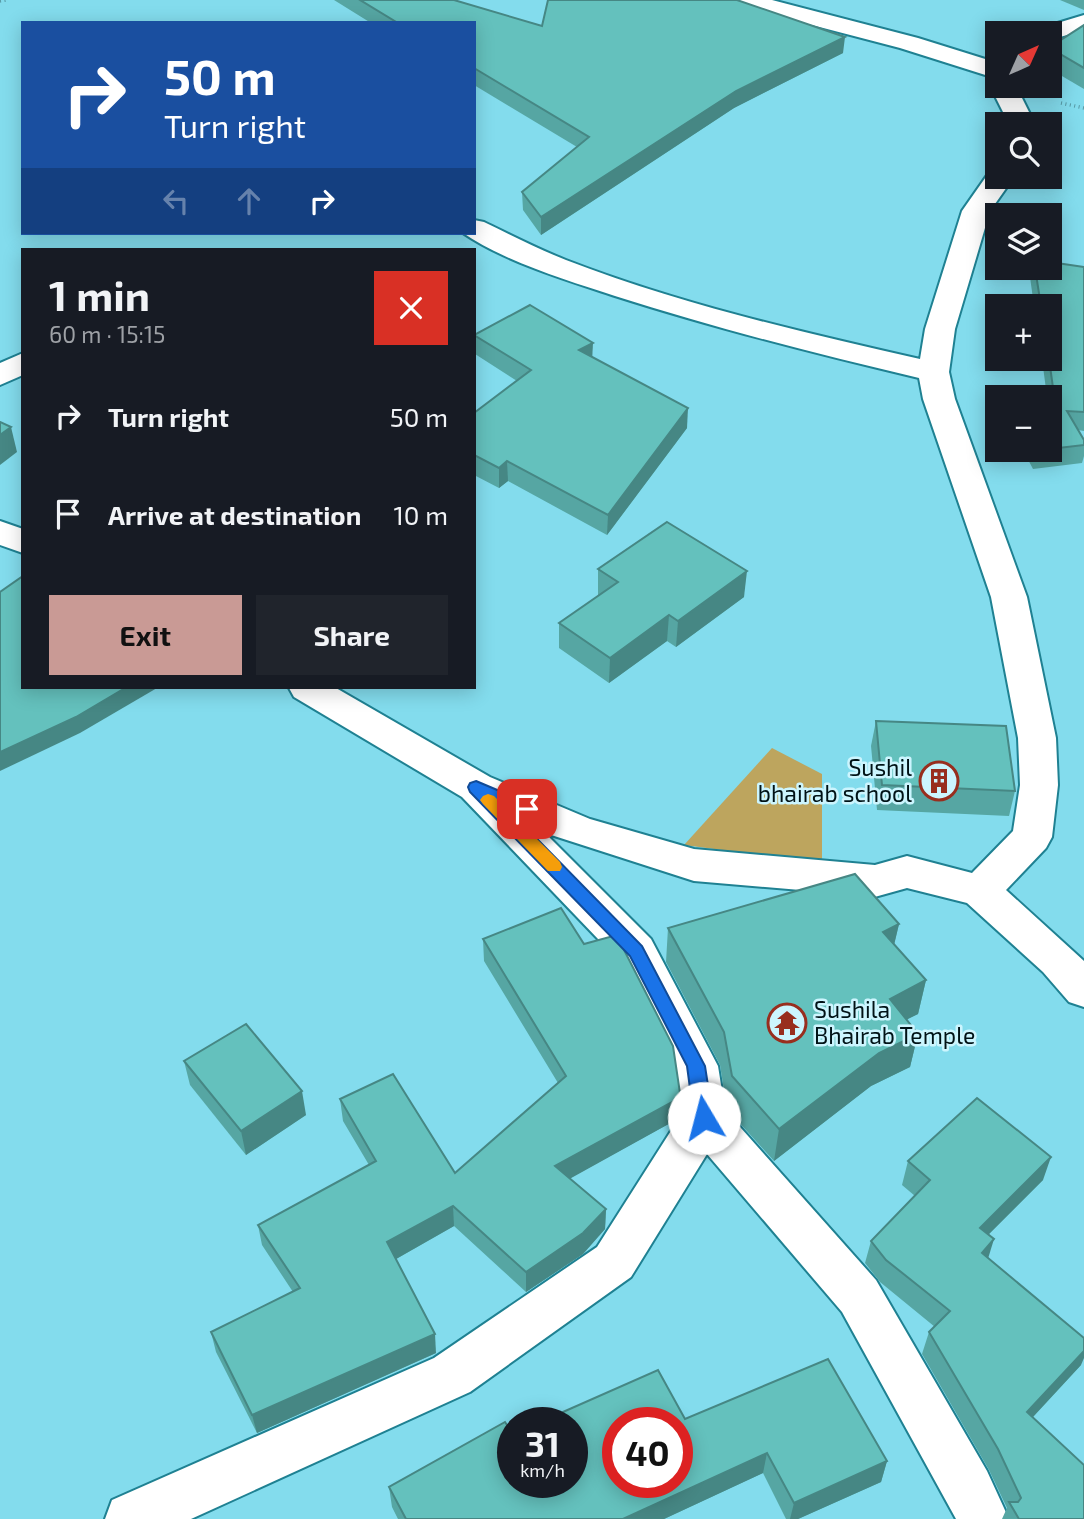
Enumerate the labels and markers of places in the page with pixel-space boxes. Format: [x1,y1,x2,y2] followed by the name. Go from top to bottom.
[758,753,912,807] place label: Sushil bhairab school
[918,760,960,802] building icon: Sushil bhairab school
[497,779,557,839] pin
[814,995,975,1049] place label: Sushila Bhairab Temple
[766,1002,808,1044] temple icon: Sushila Bhairab Temple

